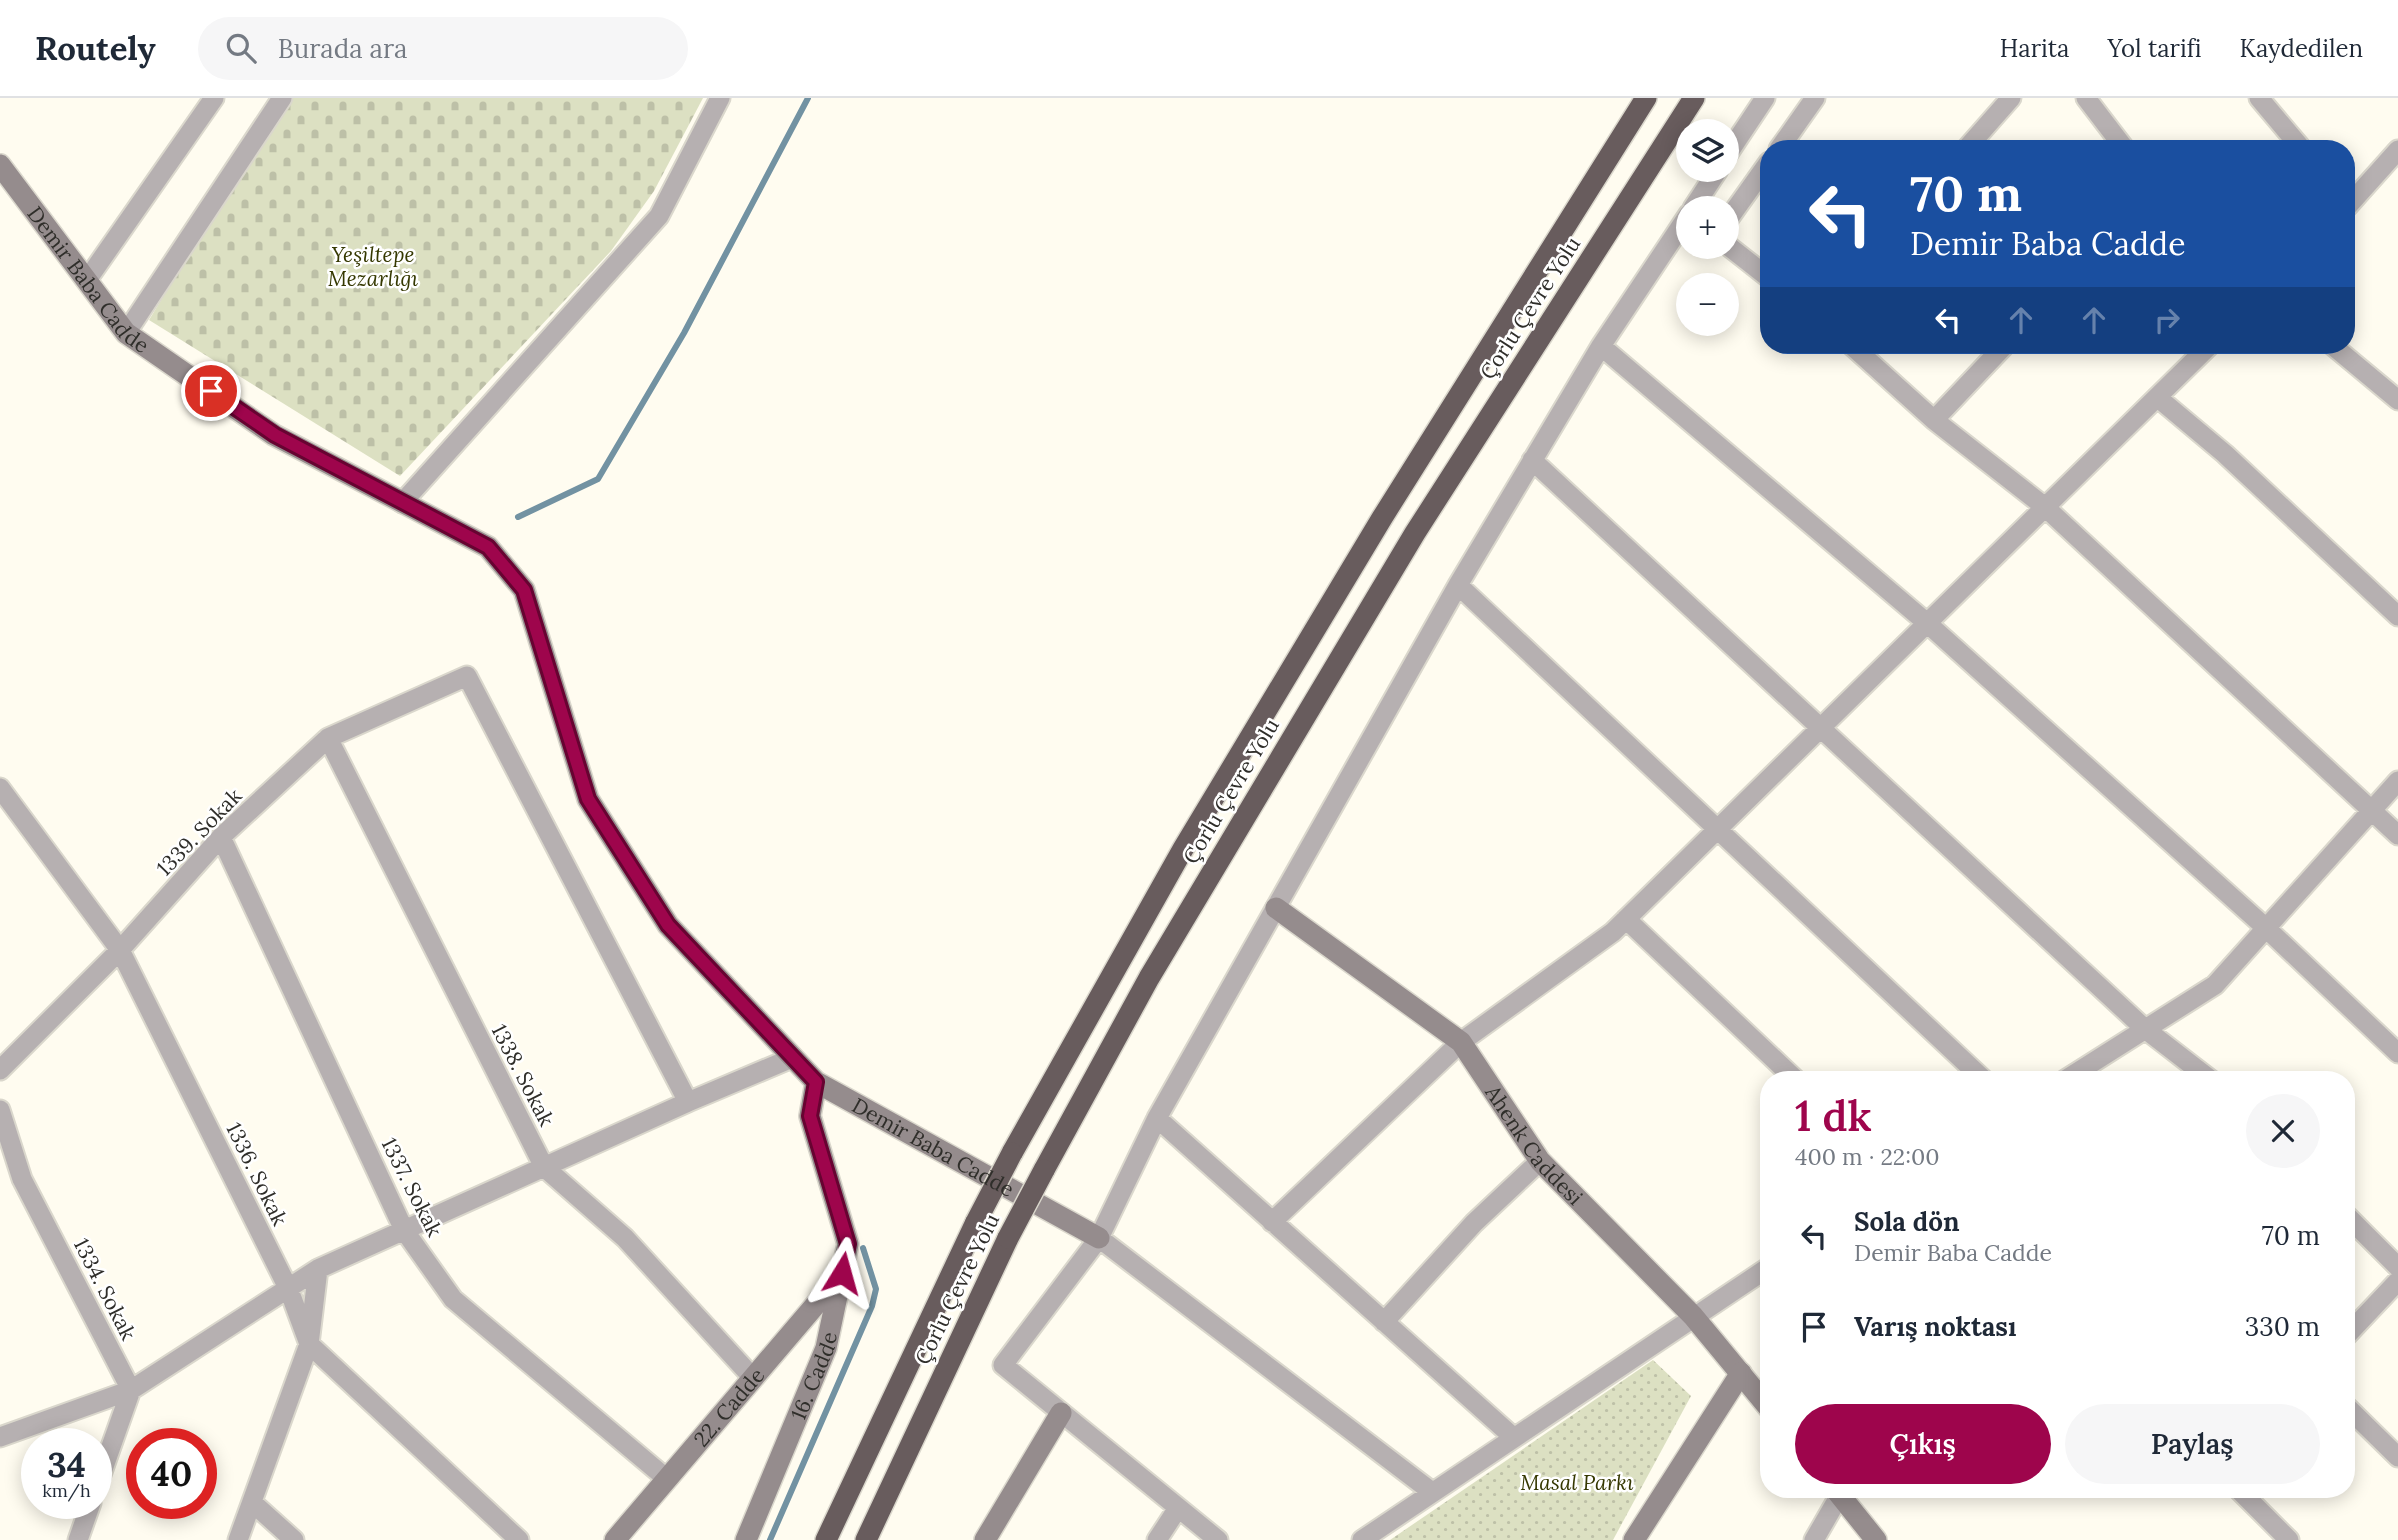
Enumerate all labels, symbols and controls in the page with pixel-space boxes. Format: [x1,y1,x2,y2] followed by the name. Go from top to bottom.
[198,17,688,80] search box
[35,27,156,69] text: Routely
[222,29,260,67] icon: search
[278,32,407,65] text: Burada ara
[2000,33,2069,64] text: Harita
[2107,33,2202,64] text: Yol tarifi
[2240,33,2363,64] text: Kaydedilen
[1676,119,1739,336] map controls
[1676,119,1739,182] button: layers
[1910,162,2022,224] text: 70 m
[1795,168,1886,259] icon: left
[1676,196,1739,259] button: +
[22,201,155,359] street label: Demir Baba Cadde
[1910,223,2186,264] text: Demir Baba Cadde
[1474,232,1586,384] street label: Çorlu Çevre Yolu
[328,241,418,292] park label: Yeşiltepe Mezarlığı
[1676,273,1739,336] button: −
[1929,301,1967,339] icon: left
[2002,301,2040,339] icon: ahead
[2075,301,2113,339] icon: ahead
[2148,301,2186,339] icon: right
[181,361,241,421] pin
[192,372,230,410] icon: arrive
[1177,714,1285,868] street label: Çorlu Çevre Yolu
[151,782,248,881] street label: 1339. Sokak
[486,1019,561,1131] street label: 1338. Sokak
[1479,1079,1589,1210] street label: Ahenk Caddesi
[1795,1089,1872,1143] text: 1 dk
[848,1091,1019,1202] street label: Demir Baba Cadde
[2246,1094,2320,1168] button: close
[220,1118,294,1231] street label: 1336. Sokak
[376,1133,449,1242] street label: 1337. Sokak
[1795,1142,1940,1171] text: 400 m · 22:00
[1854,1205,1960,1238] text: Sola dön
[909,1209,1005,1369] street label: Çorlu Çevre Yolu
[1795,1217,1833,1255] icon: left
[2262,1219,2320,1252] text: 70 m
[68,1234,142,1345] street label: 1334. Sokak
[805,1236,879,1310] position arrow
[1854,1238,2052,1267] text: Demir Baba Cadde
[1795,1308,1833,1346] icon: arrive
[1854,1310,2016,1343] text: Varış noktası
[2245,1310,2320,1343] text: 330 m
[784,1329,843,1424] street label: 16. Cadde
[687,1362,770,1452] street label: 22. Cadde
[1795,1404,2051,1484] button: Çıkış
[2065,1404,2320,1484] button: Paylaş
[126,1428,217,1519] speed limit sign: 40
[47,1442,86,1487] text: 34
[1520,1469,1634,1496] park label: Masal Parkı
[42,1479,91,1502] text: km/h

